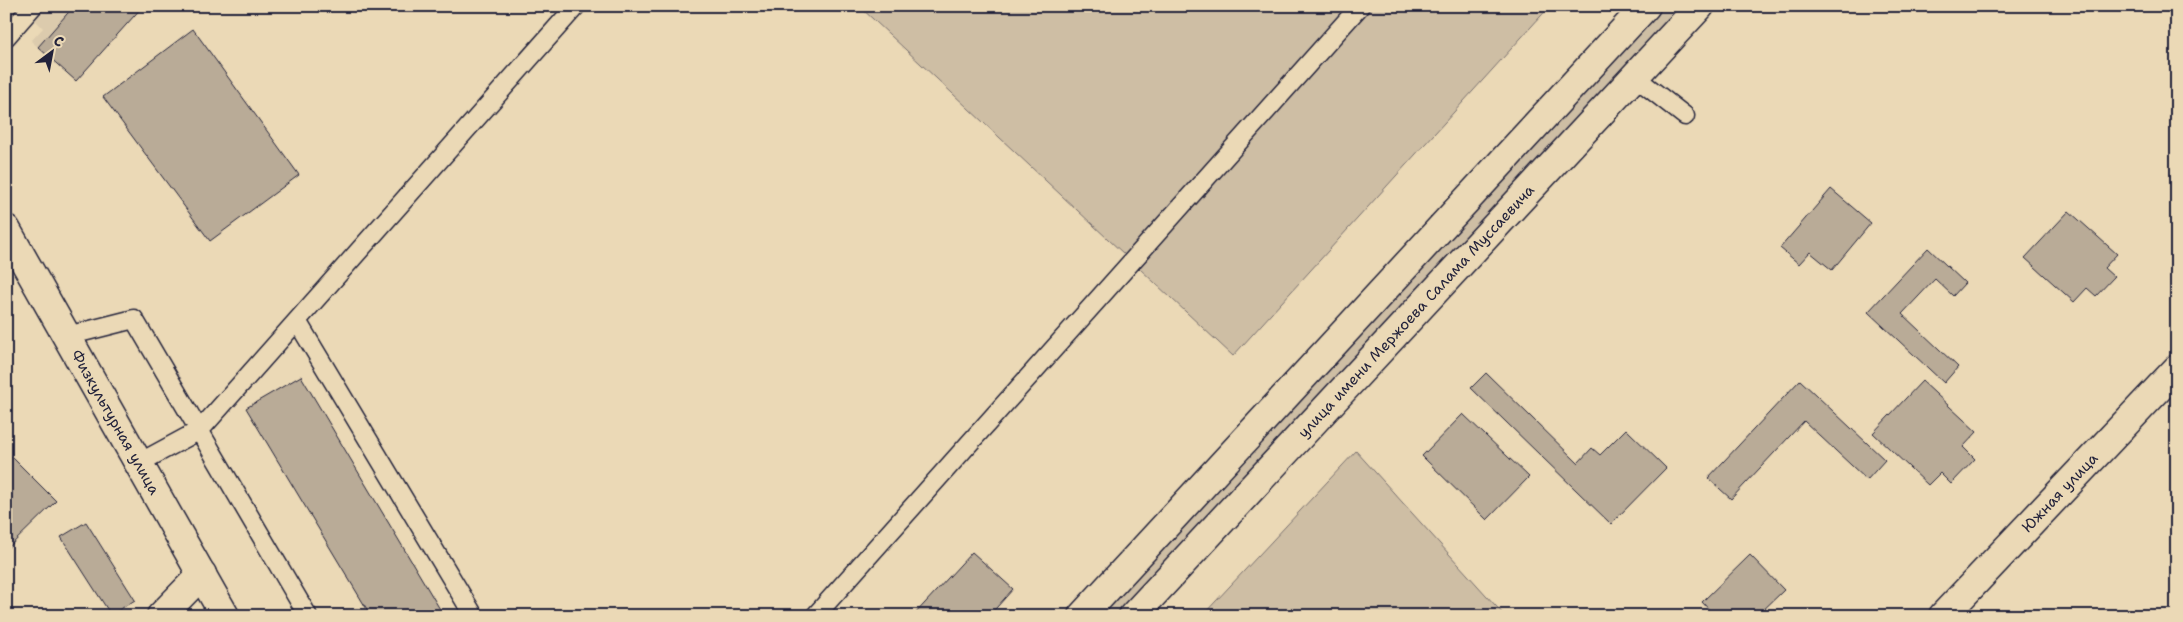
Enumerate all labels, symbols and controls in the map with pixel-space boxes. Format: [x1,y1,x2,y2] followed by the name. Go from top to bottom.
[28,28,78,78] north arrow
[50,31,67,51] text: С
[1294,180,1539,442] street label: улица имени Мержоева Салама Муссаевича
[66,346,165,499] street label: Физкультурная улица
[2017,448,2103,537] street label: Южная улица

